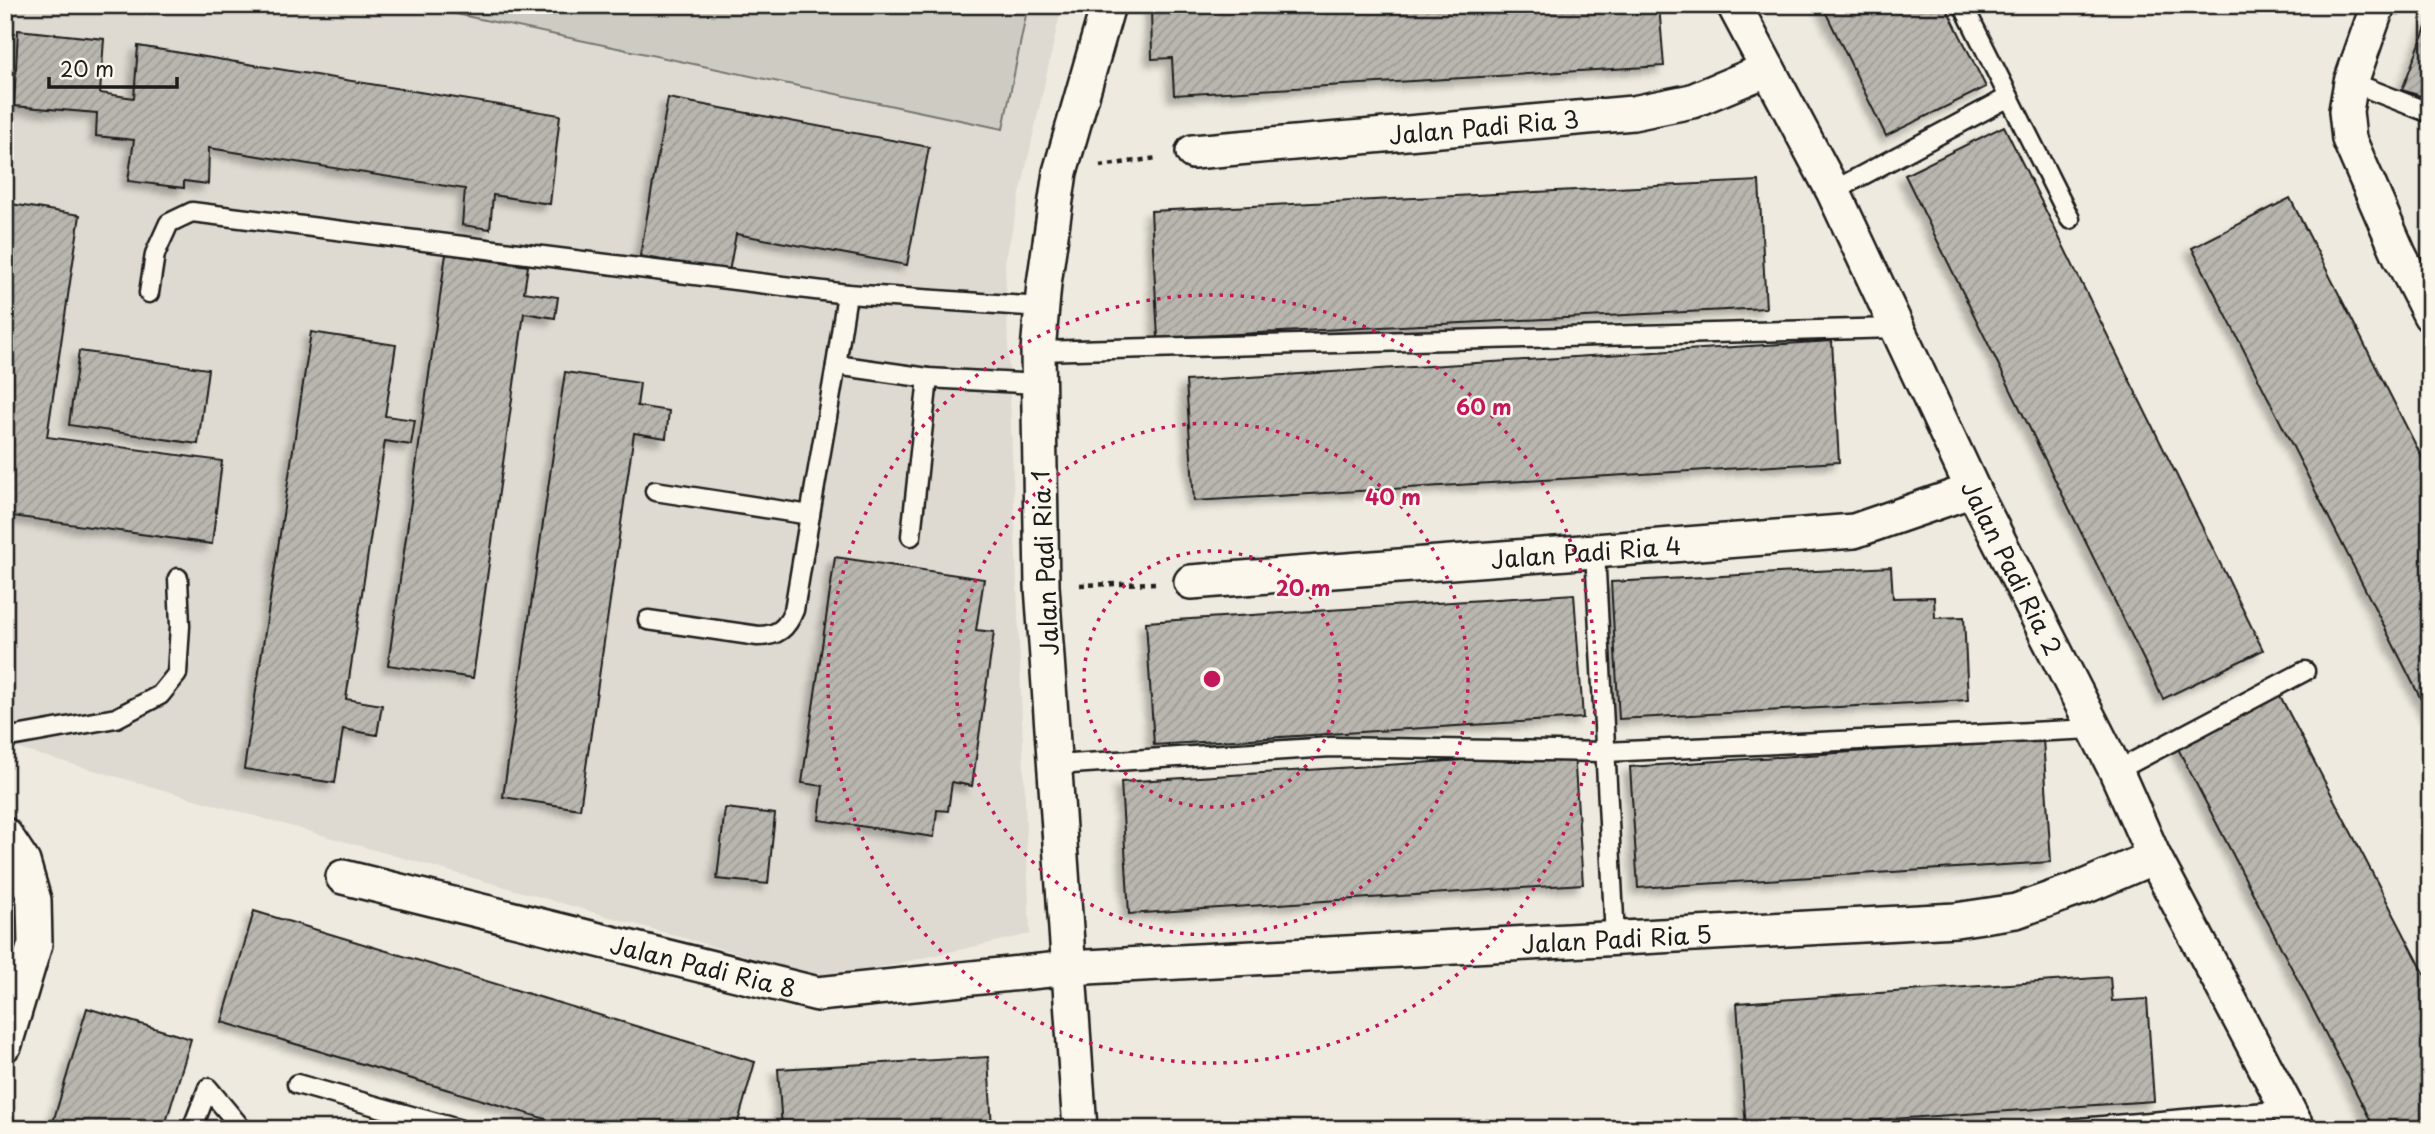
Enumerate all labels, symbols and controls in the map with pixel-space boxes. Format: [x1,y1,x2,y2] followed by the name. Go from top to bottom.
[49,46,177,90] scale bar
[60,52,114,84] text: 20 m
[1387,100,1581,153] street label: Jalan Padi Ria 3
[1456,390,1512,422] text: 60 m
[1021,469,1067,657] street label: Jalan Padi Ria 1
[1953,474,2072,661] street label: Jalan Padi Ria 2
[1365,480,1421,512] text: 40 m
[1489,526,1682,577] street label: Jalan Padi Ria 4
[1276,571,1330,603] text: 20 m
[1200,667,1224,691] centre of rings
[1520,915,1713,961] street label: Jalan Padi Ria 5
[607,926,800,1006] street label: Jalan Padi Ria 8

